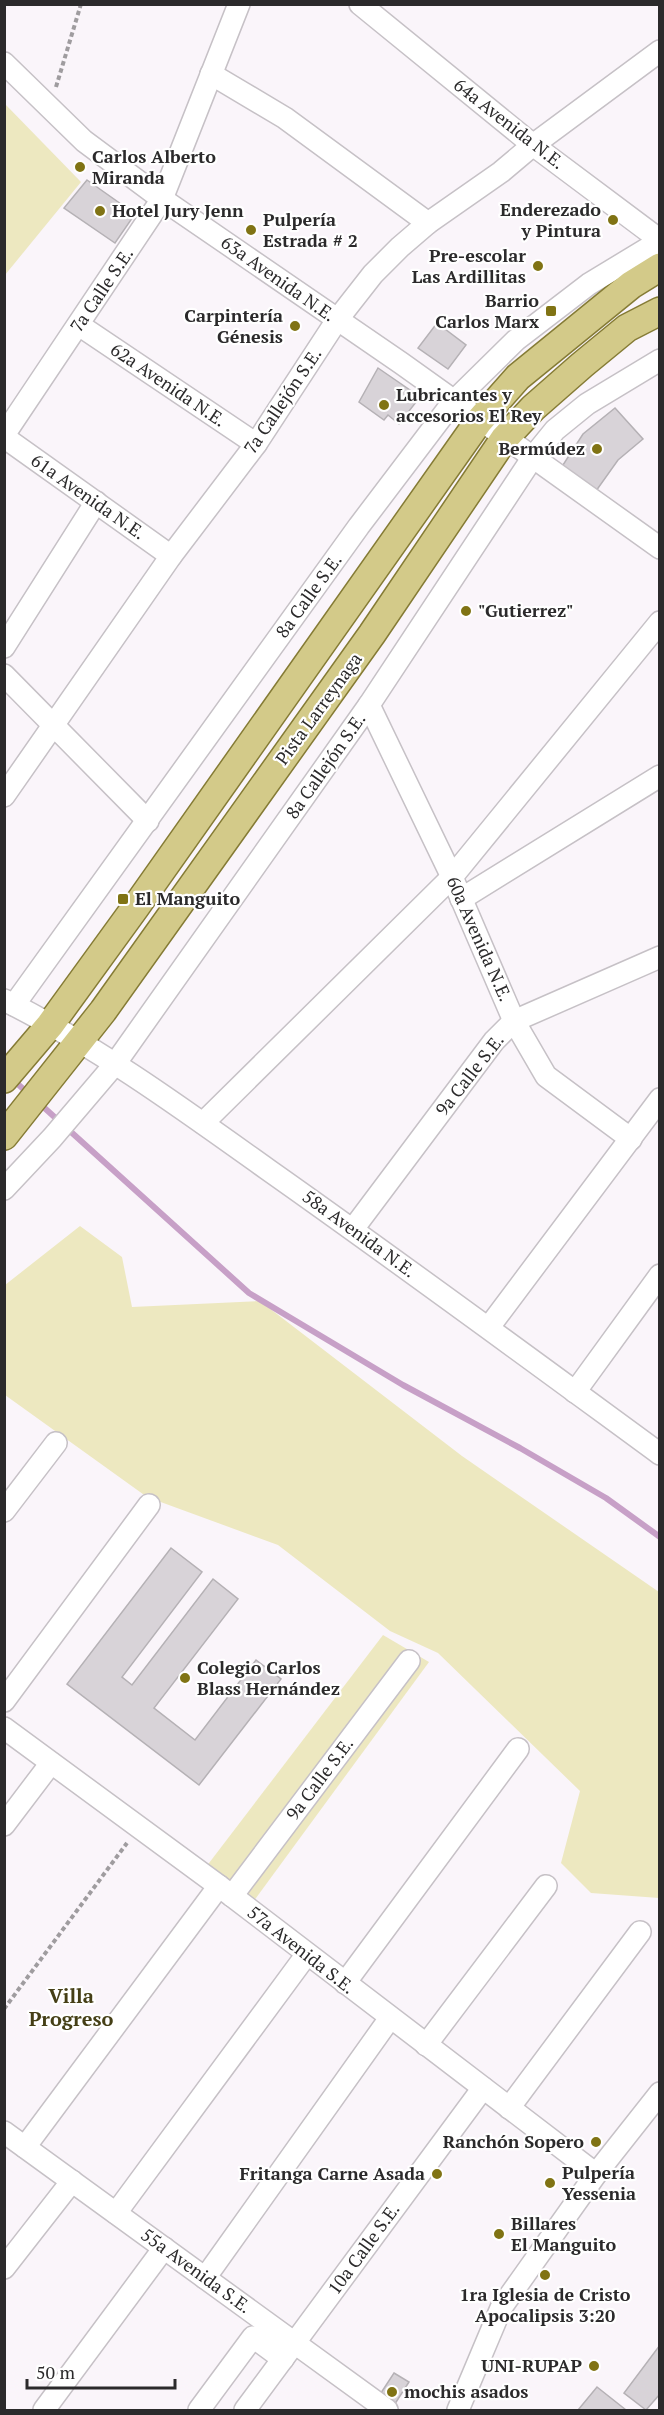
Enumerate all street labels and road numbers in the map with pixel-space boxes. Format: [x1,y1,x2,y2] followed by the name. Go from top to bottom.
[449,72,570,174] street label: 64a Avenida N.E.
[217,230,341,327] street label: 63a Avenida N.E.
[64,242,138,336] street label: 7a Calle S.E.
[106,337,231,432] street label: 62a Avenida N.E.
[238,343,327,458] street label: 7a Callejón S.E.
[27,448,151,545] street label: 61a Avenida N.E.
[270,549,347,642] street label: 8a Calle S.E.
[269,648,367,769] street label: Pista Larreynaga
[280,708,371,823] street label: 8a Callejón S.E.
[442,872,518,1005] street label: 60a Avenida N.E.
[430,1028,509,1120] street label: 9a Calle S.E.
[298,1184,421,1282] street label: 58a Avenida N.E.
[280,1732,358,1825] street label: 9a Calle S.E.
[243,1900,360,1999] street label: 57a Avenida S.E.
[322,2198,405,2299] street label: 10a Calle S.E.
[137,2222,257,2318] street label: 55a Avenida S.E.

